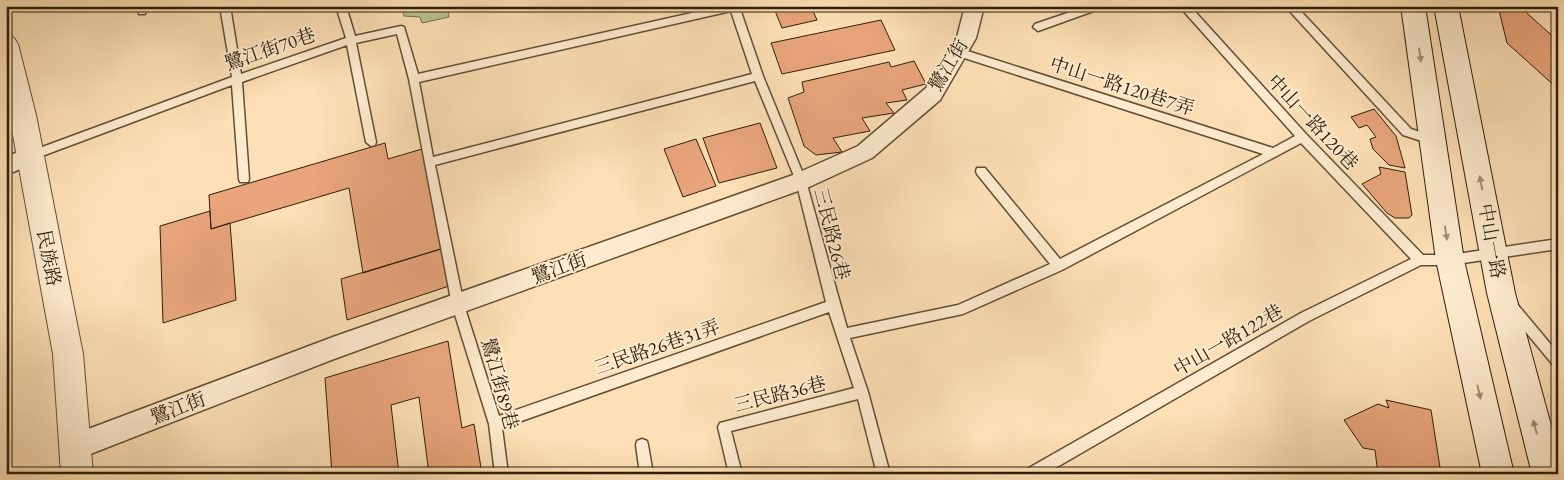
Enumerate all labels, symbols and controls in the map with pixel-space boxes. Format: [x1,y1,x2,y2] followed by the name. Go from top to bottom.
[221,22,319,76] street label: 鷺江街70巷
[923,34,973,96] street label: 鷺江街
[1416,47,1424,63] one-way arrow
[1047,51,1197,121] street label: 中山一路120巷7弄
[1262,69,1364,175] street label: 中山一路120巷
[1477,175,1485,190] one-way arrow
[808,185,856,283] street label: 三民路26巷
[1473,201,1511,281] street label: 中山一路
[1442,225,1450,241] one-way arrow
[31,228,67,288] street label: 民族路
[528,247,590,289] street label: 鷺江街
[1169,299,1287,381] street label: 中山一路122巷
[591,314,723,380] street label: 三民路26巷31弄
[476,335,524,433] street label: 鷺江街89巷
[731,370,829,418] street label: 三民路36巷
[1475,384,1483,399] one-way arrow
[147,386,209,430] street label: 鷺江街
[1531,419,1539,434] one-way arrow

